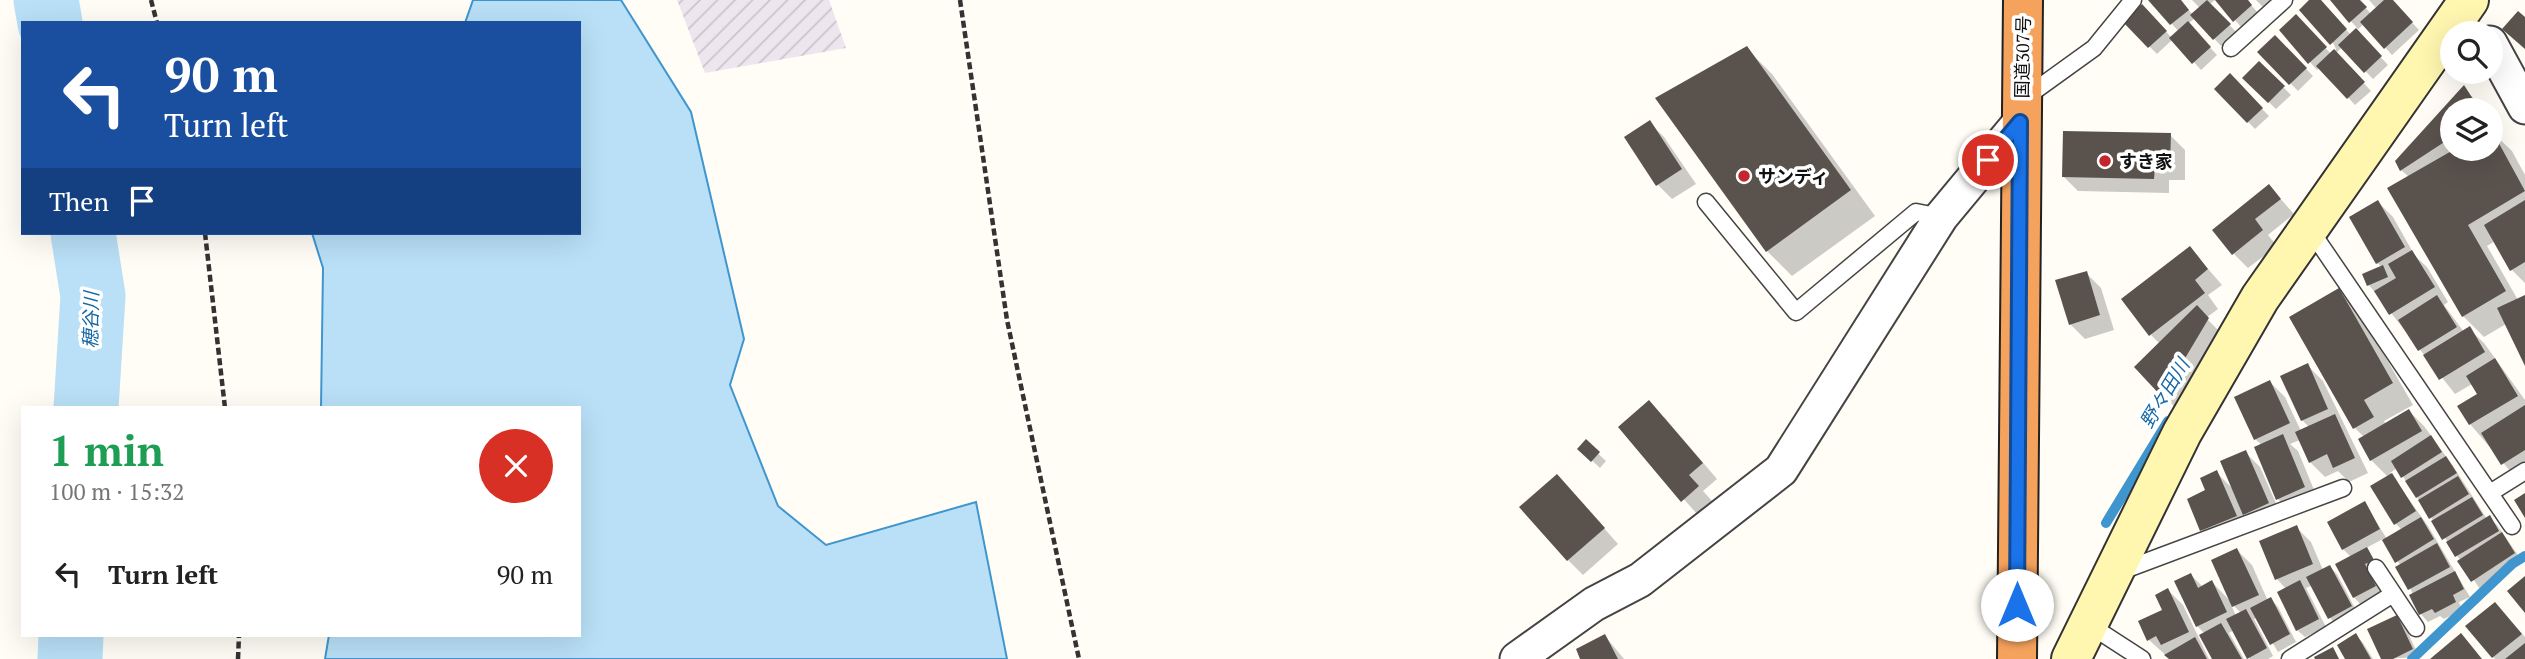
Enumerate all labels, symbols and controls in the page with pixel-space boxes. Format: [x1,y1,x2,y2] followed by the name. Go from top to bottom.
[2009,15,2035,99] street label: 国道307号
[2440,21,2503,161] map controls
[2440,21,2503,84] button: search
[164,41,278,106] text: 90 m
[49,49,140,140] icon: left
[2440,98,2503,161] button: layers
[164,104,288,146] text: Turn left
[1958,130,2018,190] pin
[1969,141,2007,179] icon: arrive
[2119,149,2173,173] place label: すき家
[2097,153,2113,169] marker: すき家
[1758,164,1829,188] place label: サンディ
[1736,168,1752,184] marker: サンディ
[123,182,161,220] icon: arrive
[49,184,109,218] text: Then
[77,289,103,349] water label: 穂谷川
[2134,352,2195,432] water label: 野々田川
[49,422,164,478] text: 1 min
[479,429,553,503] button: close
[49,476,184,507] text: 100 m · 15:32
[49,555,87,593] icon: left
[108,557,218,591] text: Turn left
[497,557,553,591] text: 90 m
[1980,568,2054,642] position arrow

